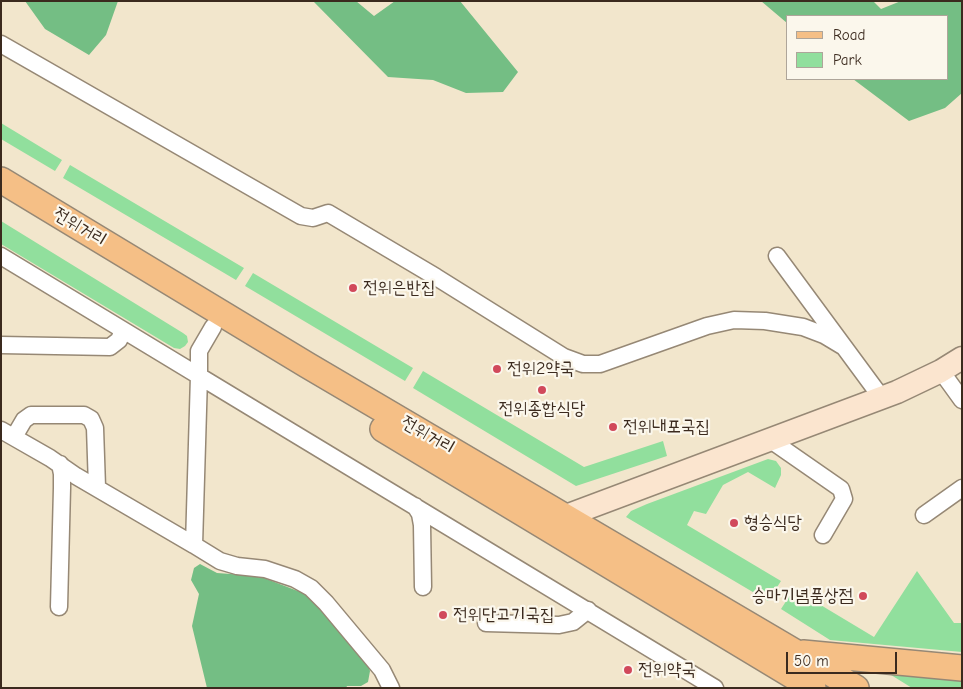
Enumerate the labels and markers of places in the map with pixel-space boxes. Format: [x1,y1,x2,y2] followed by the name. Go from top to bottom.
[363,277,435,299] place label: 전위은반집
[347,282,359,294] marker: 전위은반집
[507,358,574,380] place label: 전위2약국
[491,363,503,375] marker: 전위2약국
[536,384,548,396] marker: 전위종합식당
[499,398,585,420] place label: 전위종합식당
[623,416,710,438] place label: 전위내포국집
[607,421,619,433] marker: 전위내포국집
[744,512,802,534] place label: 형승식당
[728,517,740,529] marker: 형승식당
[752,585,853,607] place label: 승마기념품상점
[857,590,869,602] marker: 승마기념품상점
[453,604,554,626] place label: 전위단고기국집
[437,609,449,621] marker: 전위단고기국집
[638,659,696,681] place label: 전위약국
[622,664,634,676] marker: 전위약국

